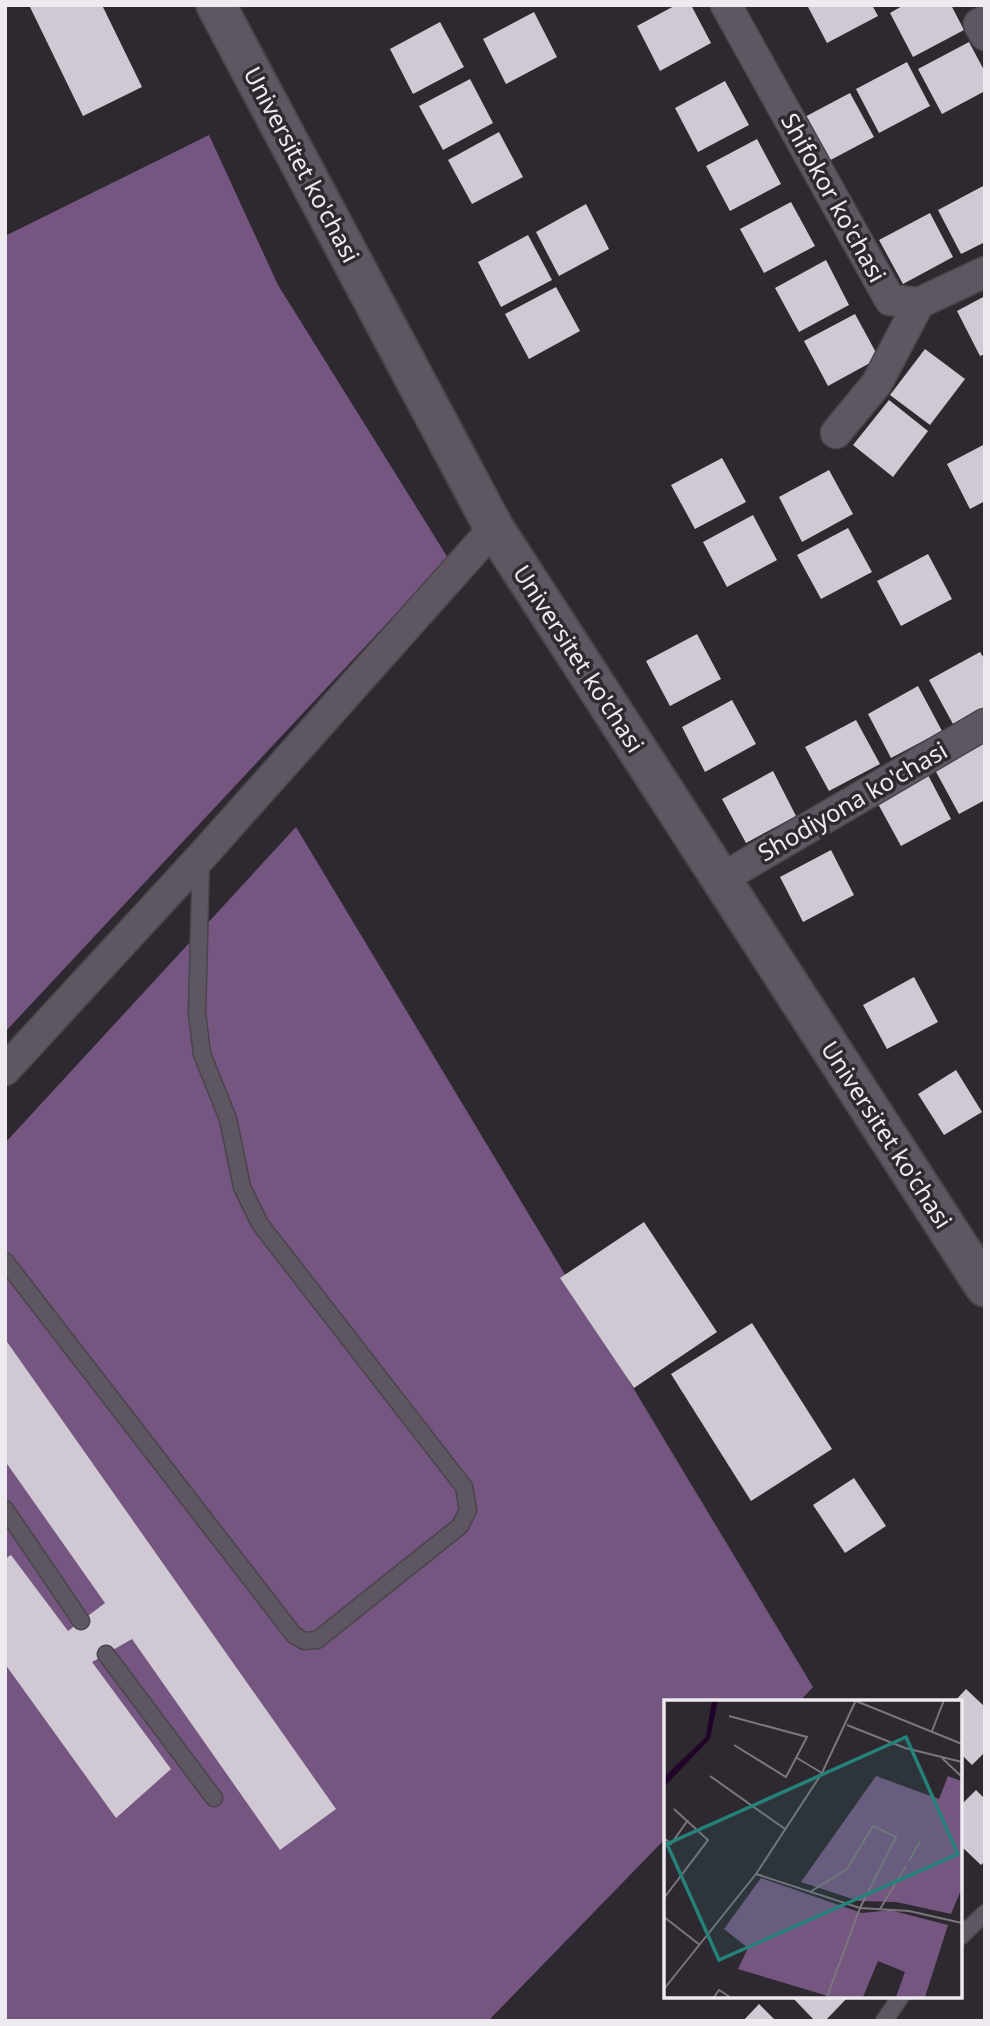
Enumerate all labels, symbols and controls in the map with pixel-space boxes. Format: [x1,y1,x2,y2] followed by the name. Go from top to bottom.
[237,61,368,268] street label: Universitet ko'chasi
[774,107,895,288] street label: Shifokor ko'chasi
[506,558,652,758] street label: Universitet ko'chasi
[752,733,953,868] street label: Shodiyona ko'chasi
[814,1034,960,1234] street label: Universitet ko'chasi
[664,1700,962,1998] inset map

